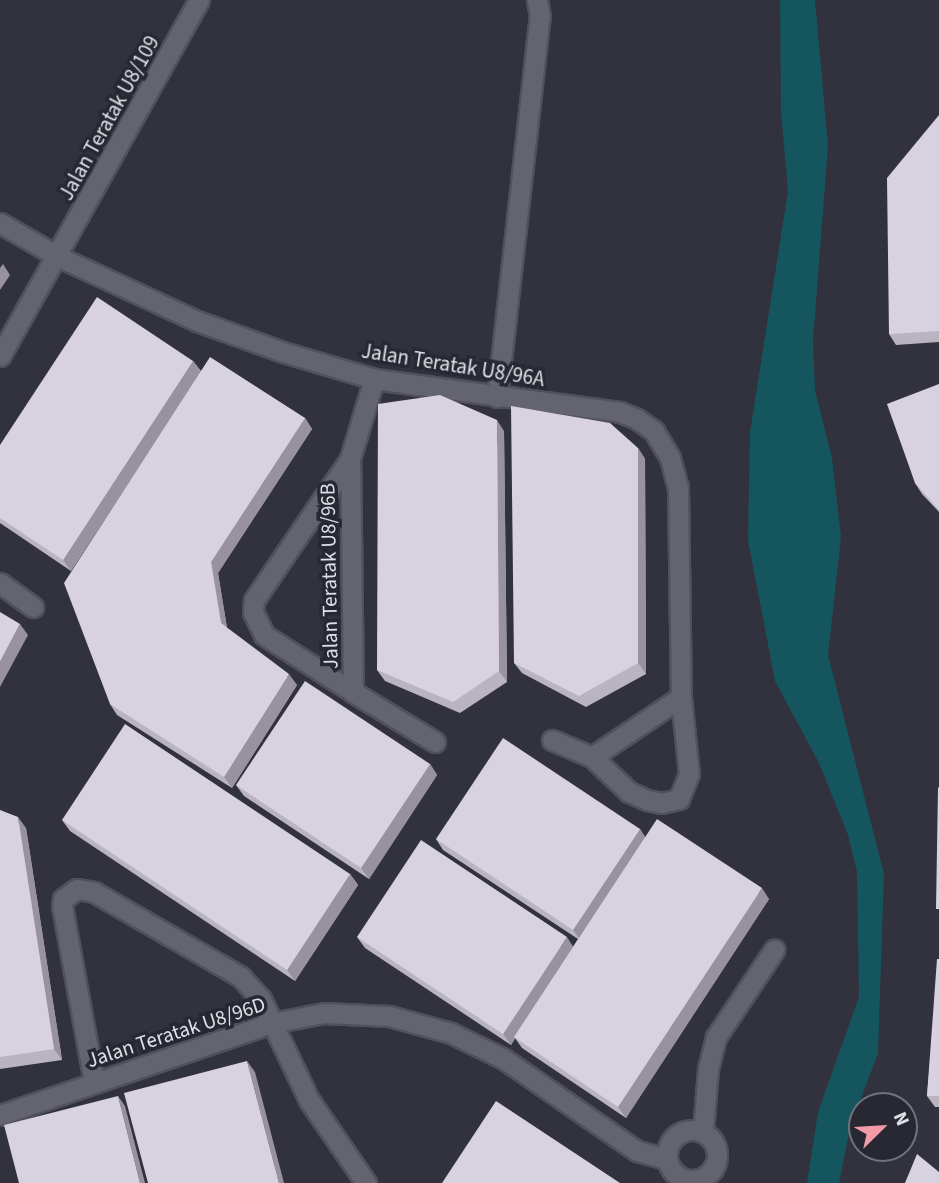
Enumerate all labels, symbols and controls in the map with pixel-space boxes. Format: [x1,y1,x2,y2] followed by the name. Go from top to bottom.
[53,31,165,205] street label: Jalan Teratak U8/109
[360,338,546,392] street label: Jalan Teratak U8/96A
[315,483,343,669] street label: Jalan Teratak U8/96B
[83,991,269,1073] street label: Jalan Teratak U8/96D
[848,1092,918,1162] north arrow
[886,1108,916,1130] text: N

